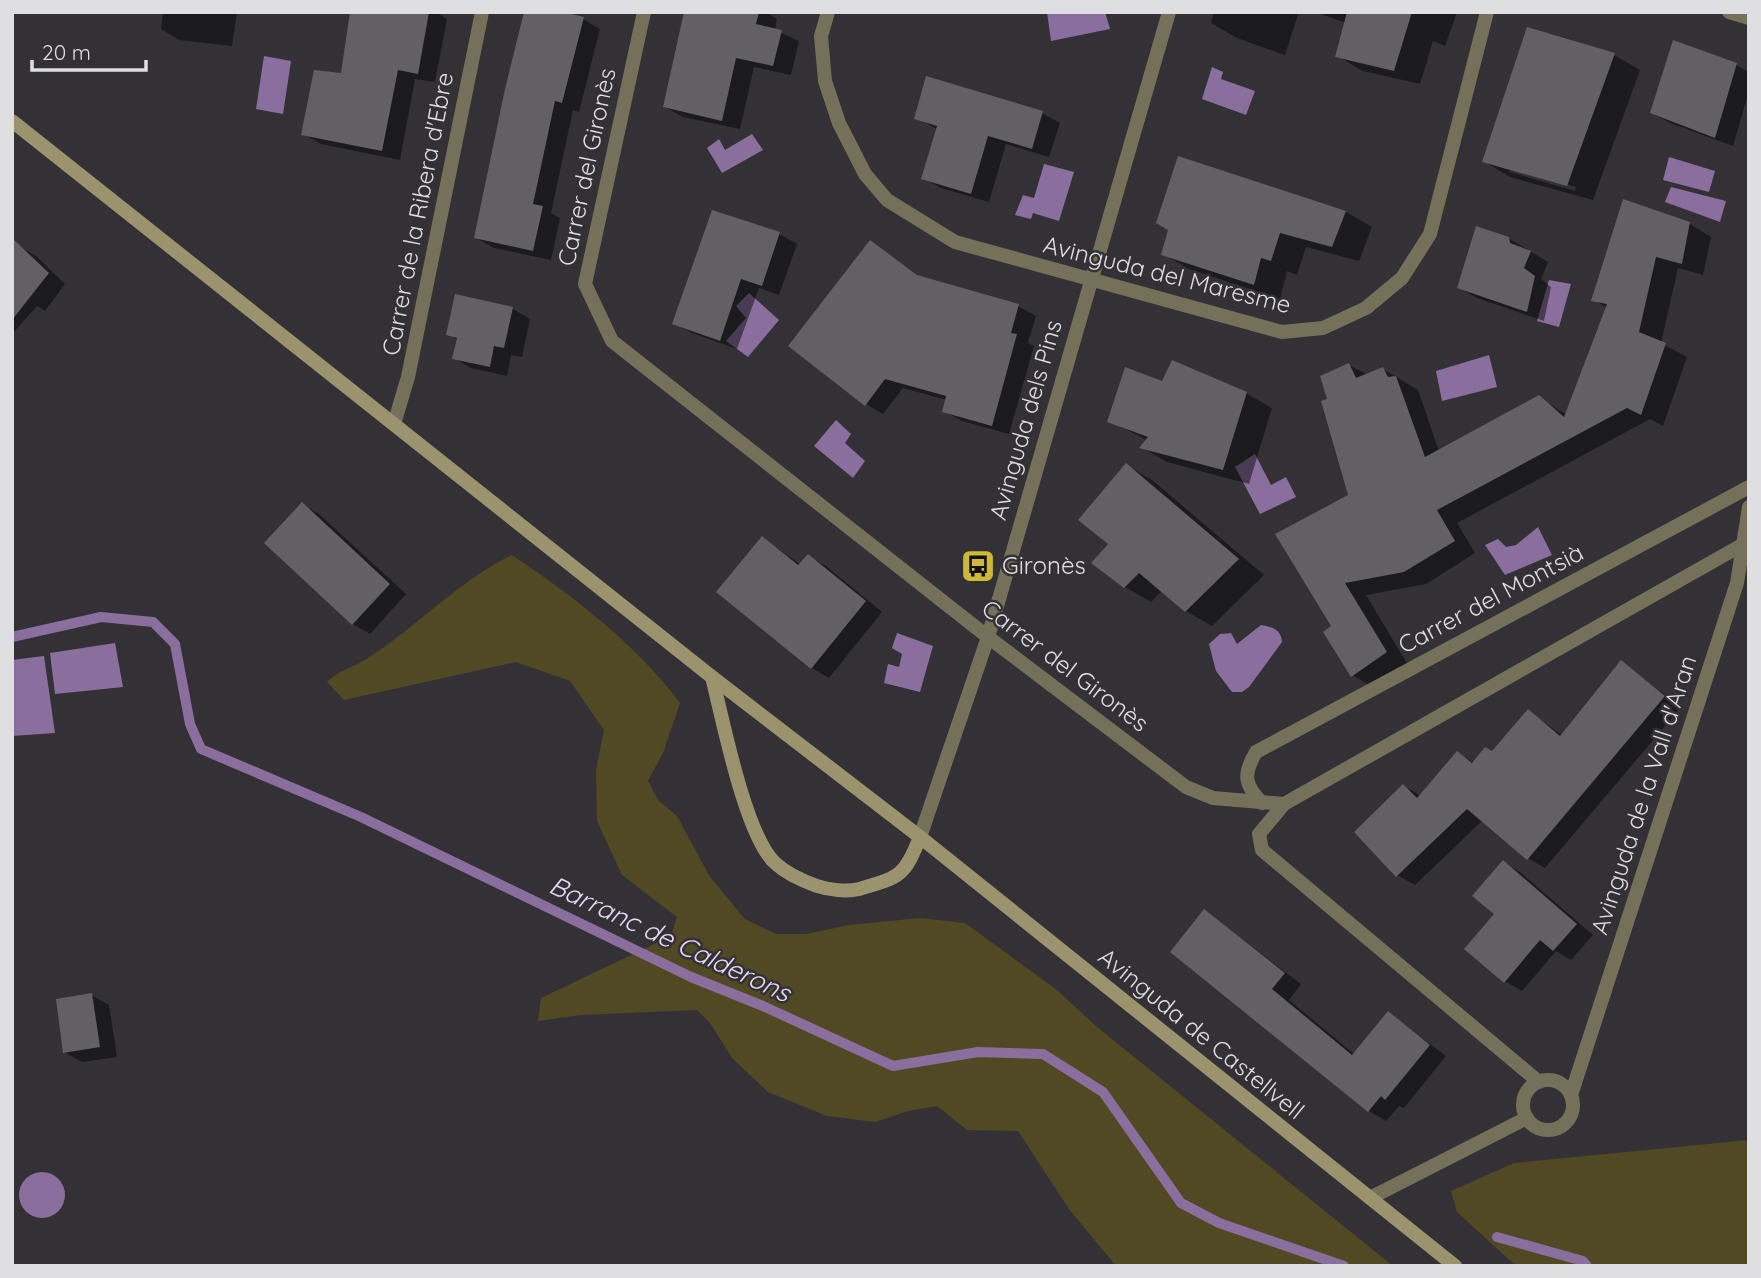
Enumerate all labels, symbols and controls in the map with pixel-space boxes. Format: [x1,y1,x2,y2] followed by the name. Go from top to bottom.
[32,28,145,72] scale bar
[42,39,91,65] text: 20 m
[550,65,622,268] street label: Carrer del Gironès
[375,70,459,358] street label: Carrer de la Ribera d'Ebre
[1040,229,1294,319] street label: Avinguda del Maresme
[982,316,1068,523] street label: Avinguda dels Pins
[1393,537,1588,660] street label: Carrer del Montsià
[959,547,997,585] bus stop icon: Gironès
[1002,550,1086,580] place label: Gironès
[976,593,1155,738] street label: Carrer del Gironès
[1584,651,1702,938] street label: Avinguda de la Vall d'Aran
[544,868,798,1010] water label: Barranc de Calderons
[1093,941,1311,1125] street label: Avinguda de Castellvell

